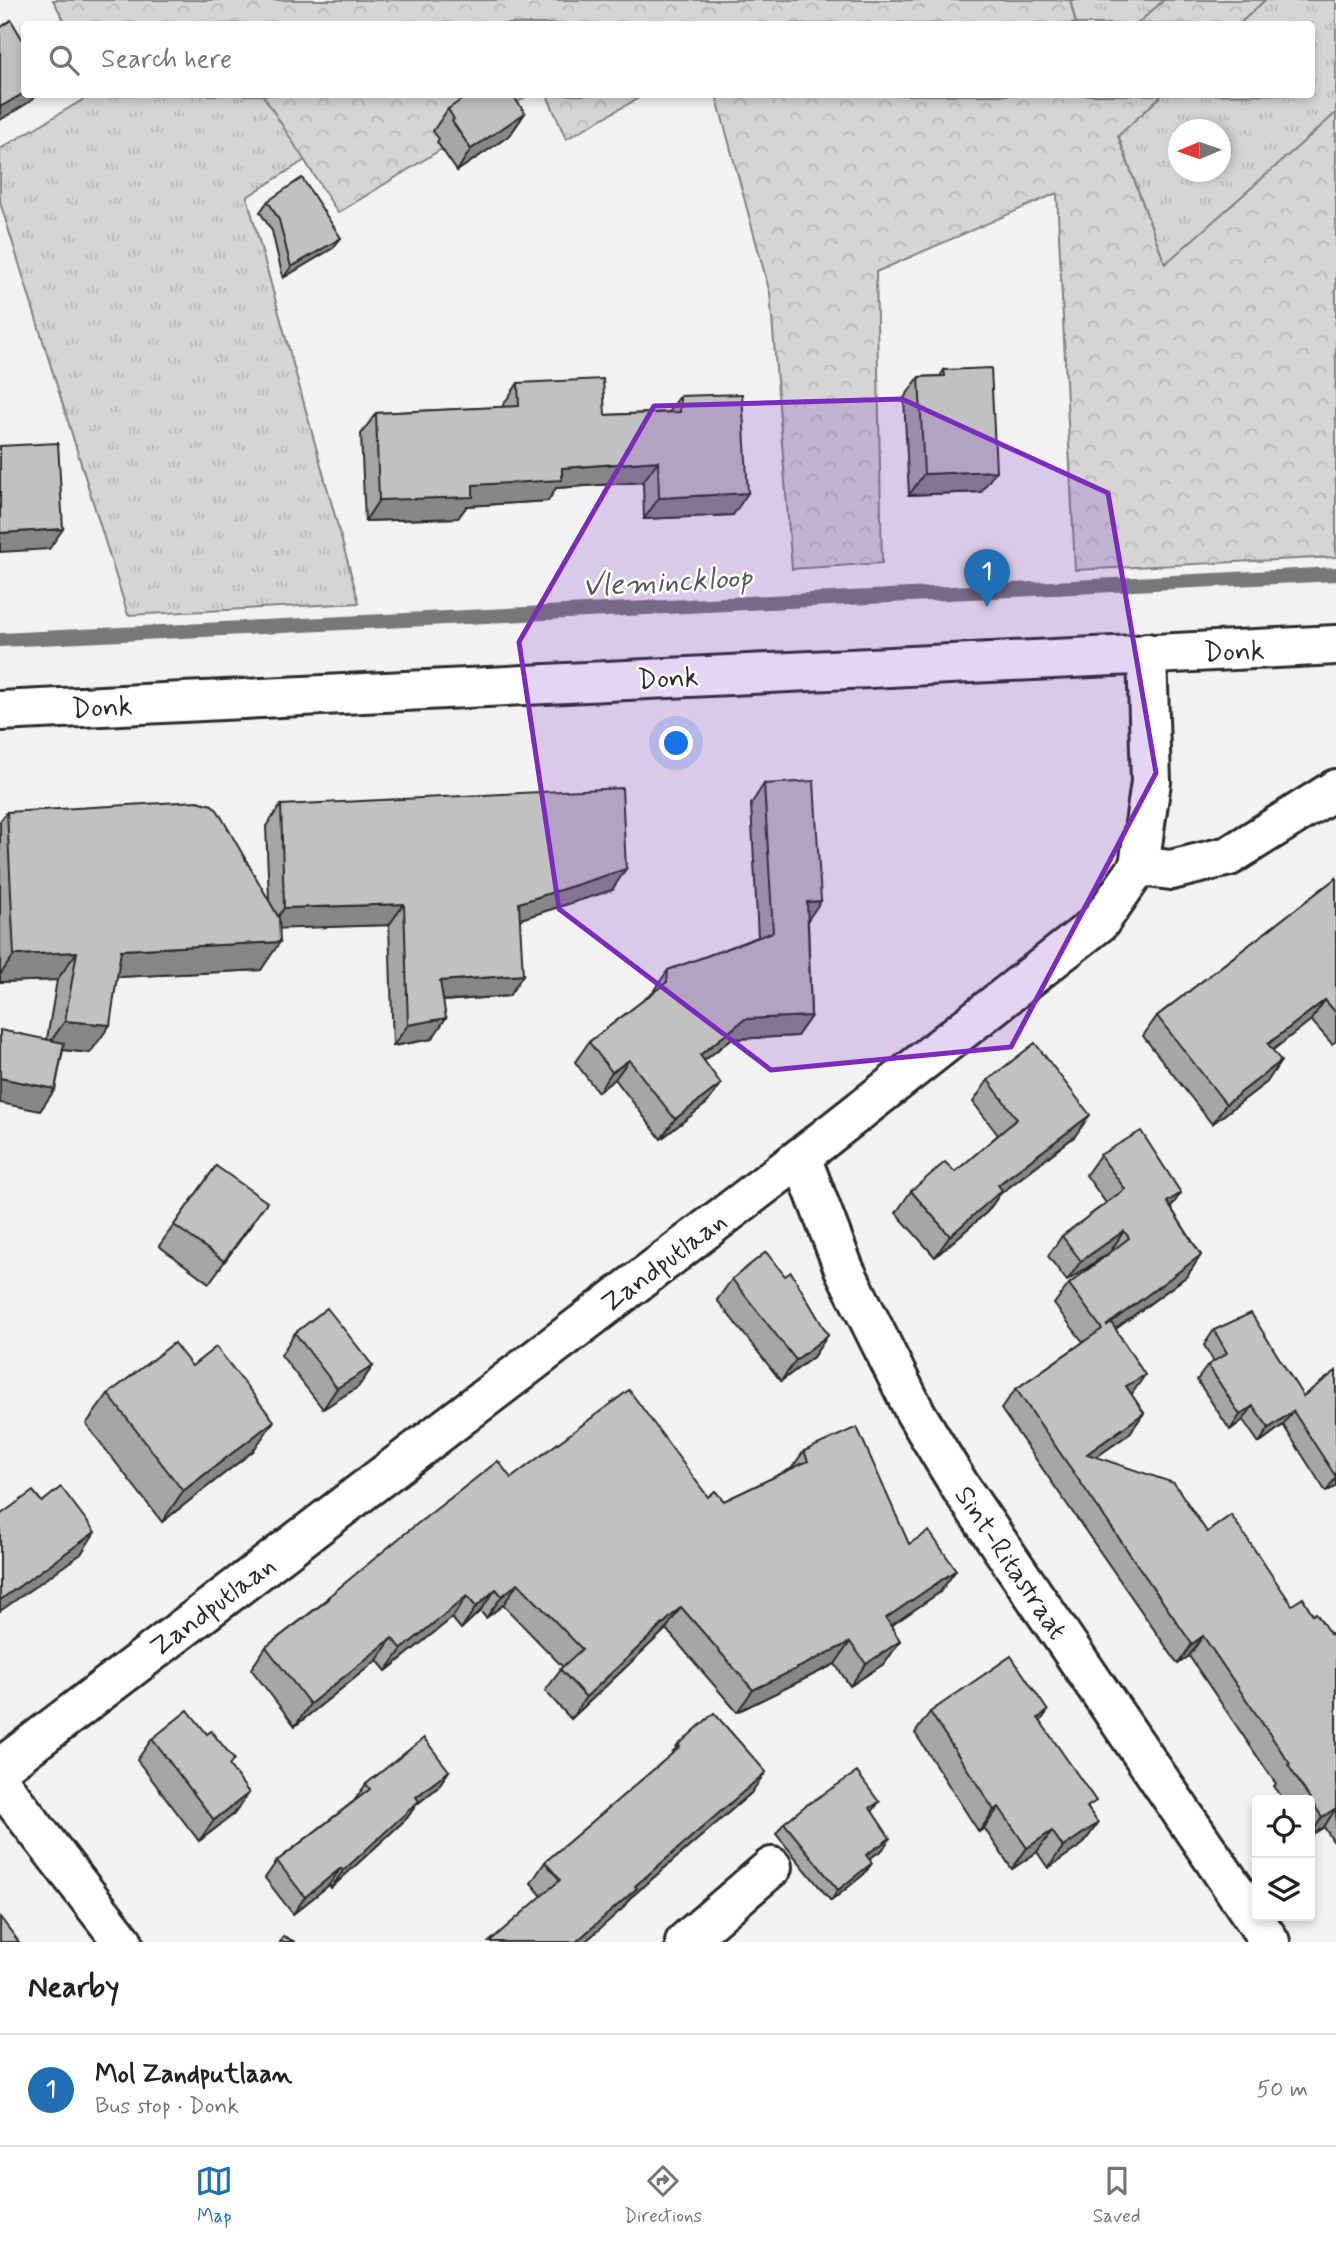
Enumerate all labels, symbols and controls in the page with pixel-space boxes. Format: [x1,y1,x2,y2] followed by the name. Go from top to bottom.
[21,21,1315,98] search box
[45,41,83,79] icon: search
[101,43,232,77] text: Search here
[1168,119,1231,182] north arrow
[964,549,1010,607] pin: 1
[581,558,755,606] water label: Vleminckloop
[1203,633,1265,672] street label: Donk
[637,659,700,700] street label: Donk
[71,688,134,729] street label: Donk
[659,726,693,760] your location
[594,1204,735,1322] street label: Zandputlaan
[945,1479,1075,1648] street label: Sint-Ritastraat
[143,1548,284,1666] street label: Zandputlaan
[1252,1795,1315,1921] map controls
[1252,1795,1315,1858] button: locate
[1252,1858,1315,1921] button: layers
[28,1968,119,2007] text: Nearby
[95,2058,292,2092] text: Mol Zandputlaan
[46,2075,56,2105] text: 1
[1257,2075,1308,2105] text: 50 m
[95,2092,239,2122] text: Bus stop · Donk
[195,2162,233,2229] tab: Map
[624,2162,702,2229] tab: Directions
[1093,2162,1141,2229] tab: Saved

